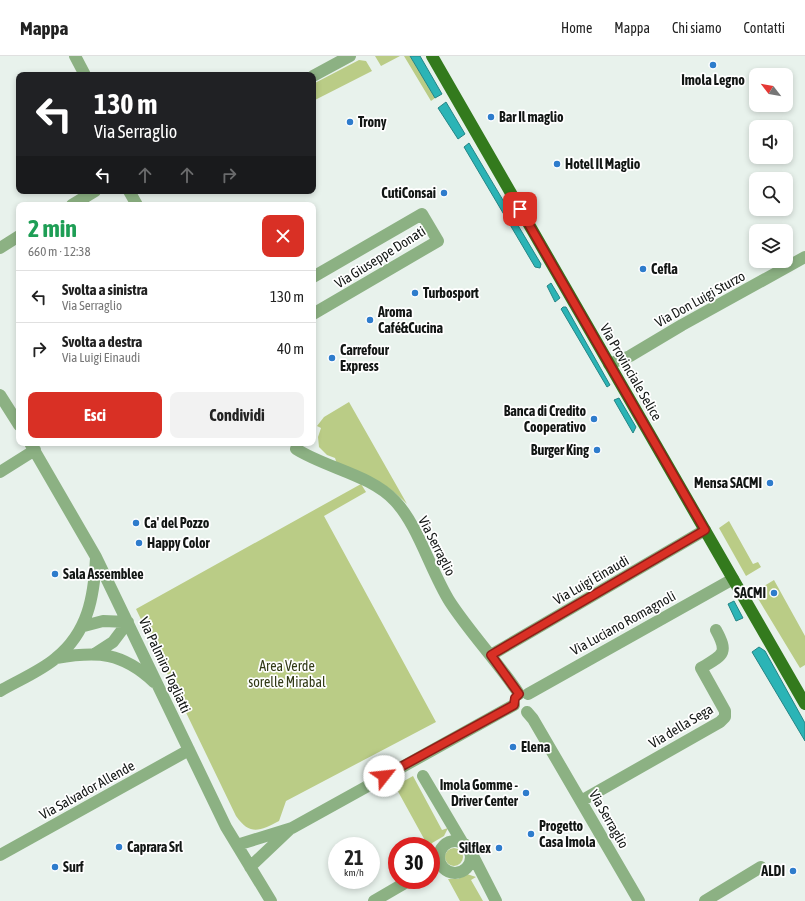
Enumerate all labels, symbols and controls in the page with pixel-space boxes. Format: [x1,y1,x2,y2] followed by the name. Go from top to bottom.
[20,17,68,39] text: Mappa
[561,20,592,36] text: Home
[614,20,650,36] text: Mappa
[672,20,722,36] text: Chi siamo
[744,20,785,36] text: Contatti
[708,60,718,70] marker: Imola Legno
[749,68,793,112] north arrow
[749,68,793,268] map controls
[681,72,745,88] place label: Imola Legno
[28,88,80,140] icon: left
[94,88,157,120] text: 130 m
[499,109,564,125] place label: Bar Il maglio
[486,112,496,122] marker: Bar Il maglio
[358,114,387,130] place label: Trony
[345,117,355,127] marker: Trony
[749,120,793,164] button: sound
[94,121,177,142] text: Via Serraglio
[565,156,641,172] place label: Hotel Il Maglio
[552,159,562,169] marker: Hotel Il Maglio
[92,164,114,186] icon: left
[134,164,156,186] icon: ahead
[176,164,198,186] icon: ahead
[218,164,240,186] icon: right
[749,172,793,216] button: search
[381,185,436,201] place label: CutiConsai
[439,188,449,198] marker: CutiConsai
[503,192,537,226] pin
[509,198,531,220] icon: arrive
[28,215,77,242] text: 2 min
[262,215,304,257] button: close
[332,223,428,291] street label: Via Giuseppe Donati
[749,224,793,268] button: layers
[28,244,91,259] text: 660 m · 12:38
[651,261,678,277] place label: Cefla
[638,264,648,274] marker: Cefla
[652,268,748,330] street label: Via Don Luigi Sturzo
[62,281,148,298] text: Svolta a sinistra
[423,285,479,301] place label: Turbosport
[28,286,50,308] icon: left
[270,288,304,305] text: 130 m
[410,288,420,298] marker: Turbosport
[62,298,122,313] text: Via Serraglio
[377,304,444,336] place label: Aroma Café&Cucina
[365,315,375,325] marker: Aroma Café&Cucina
[597,321,665,423] street label: Via Provinciale Selice
[62,333,142,350] text: Svolta a destra
[28,338,50,360] icon: right
[277,340,304,357] text: 40 m
[340,342,390,374] place label: Carrefour Express
[62,350,140,365] text: Via Luigi Einaudi
[327,353,337,363] marker: Carrefour Express
[28,392,162,438] button: Esci
[170,392,304,438] button: Condividi
[504,403,586,435] place label: Banca di Credito Cooperativo
[589,414,599,424] marker: Banca di Credito Cooperativo
[531,442,590,458] place label: Burger King
[592,445,602,455] marker: Burger King
[694,475,762,491] place label: Mensa SACMI
[765,478,775,488] marker: Mensa SACMI
[415,514,459,578] street label: Via Serraglio
[144,515,210,531] place label: Ca' del Pozzo
[131,518,141,528] marker: Ca' del Pozzo
[147,535,210,551] place label: Happy Color
[134,538,144,548] marker: Happy Color
[551,552,631,608] street label: Via Luigi Einaudi
[63,566,144,582] place label: Sala Assemblee
[50,569,60,579] marker: Sala Assemblee
[734,585,766,601] place label: SACMI
[568,588,678,658] street label: Via Luciano Romagnoli
[769,588,779,598] marker: SACMI
[136,615,194,715] street label: Via Palmiro Togliatti
[248,658,326,690] park label: Area Verde sorelle Mirabal
[646,701,716,751] street label: Via della Sega
[521,739,551,755] place label: Elena
[508,742,518,752] marker: Elena
[363,755,405,797] position arrow
[37,757,137,823] street label: Via Salvador Allende
[440,777,519,809] place label: Imola Gomme - Driver Center
[586,787,632,851] street label: Via Serraglio
[521,788,531,798] marker: Imola Gomme - Driver Center
[539,818,596,850] place label: Progetto Casa Imola
[526,829,536,839] marker: Progetto Casa Imola
[388,837,440,889] speed limit sign: 30
[127,839,183,855] place label: Caprara Srl
[459,840,491,856] place label: Silflex
[114,842,124,852] marker: Caprara Srl
[494,843,504,853] marker: Silflex
[345,846,363,869] text: 21
[63,859,84,875] place label: Surf
[50,862,60,872] marker: Surf
[760,863,785,879] place label: ALDI
[788,866,798,876] marker: ALDI
[344,867,364,878] text: km/h

